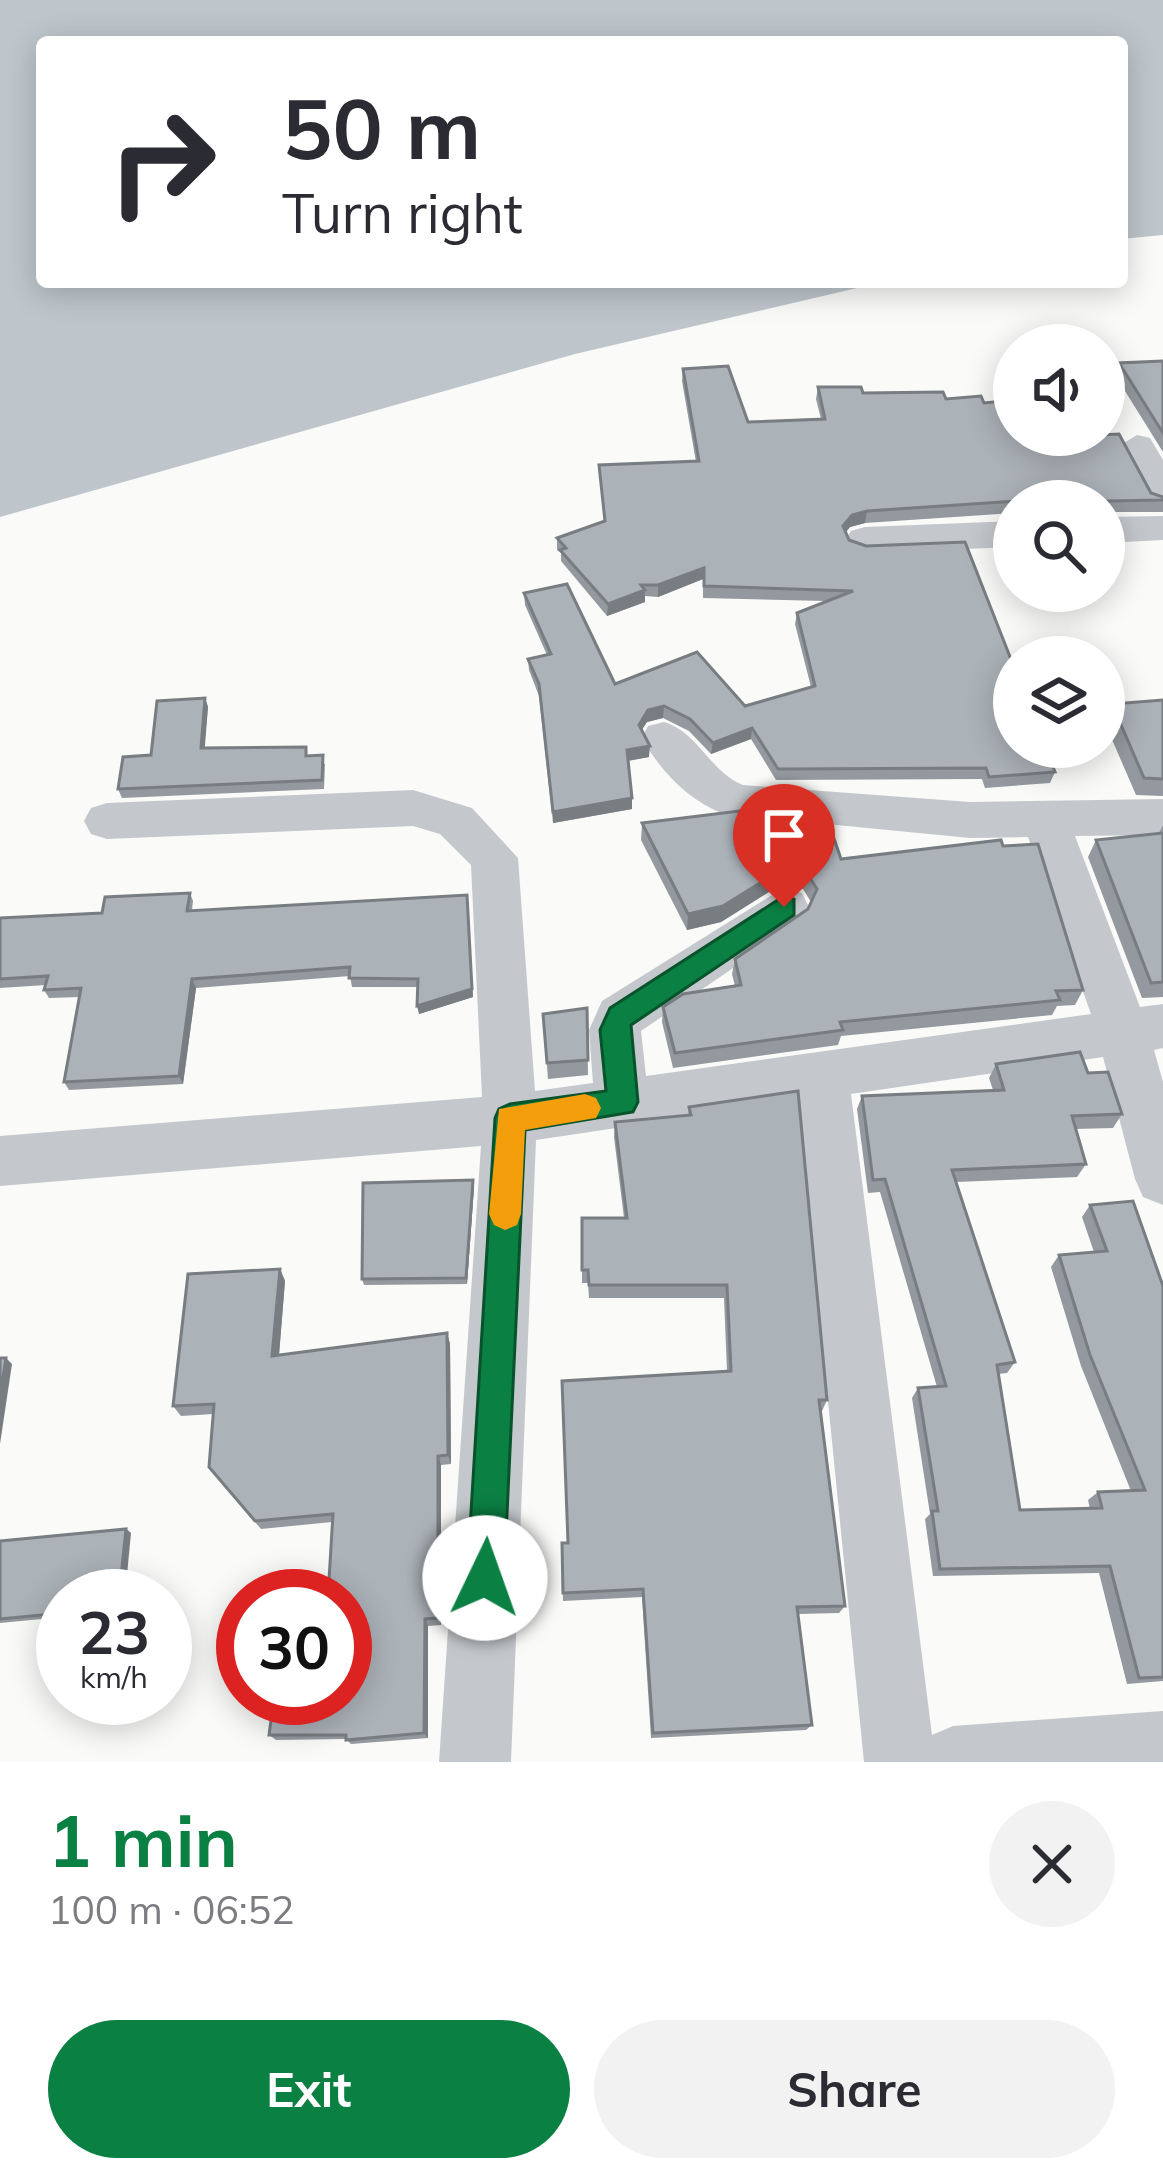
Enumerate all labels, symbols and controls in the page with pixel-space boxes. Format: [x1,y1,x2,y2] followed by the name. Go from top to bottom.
[282,75,481,180] text: 50 m
[84,84,240,240] icon: right
[282,179,523,247] text: Turn right
[993,324,1125,768] map controls
[993,324,1125,456] button: sound
[993,480,1125,612] button: search
[993,636,1125,768] button: layers
[733,784,835,907] pin
[751,802,817,868] icon: arrive
[422,1515,548,1641] position arrow
[216,1569,372,1725] speed limit sign: 30
[78,1594,150,1669] text: 23
[80,1658,148,1696] text: km/h
[48,1795,238,1885] text: 1 min
[989,1801,1115,1927] button: close
[48,1885,294,1934] text: 100 m · 06:52
[48,2020,570,2158] button: Exit
[594,2020,1115,2158] button: Share

